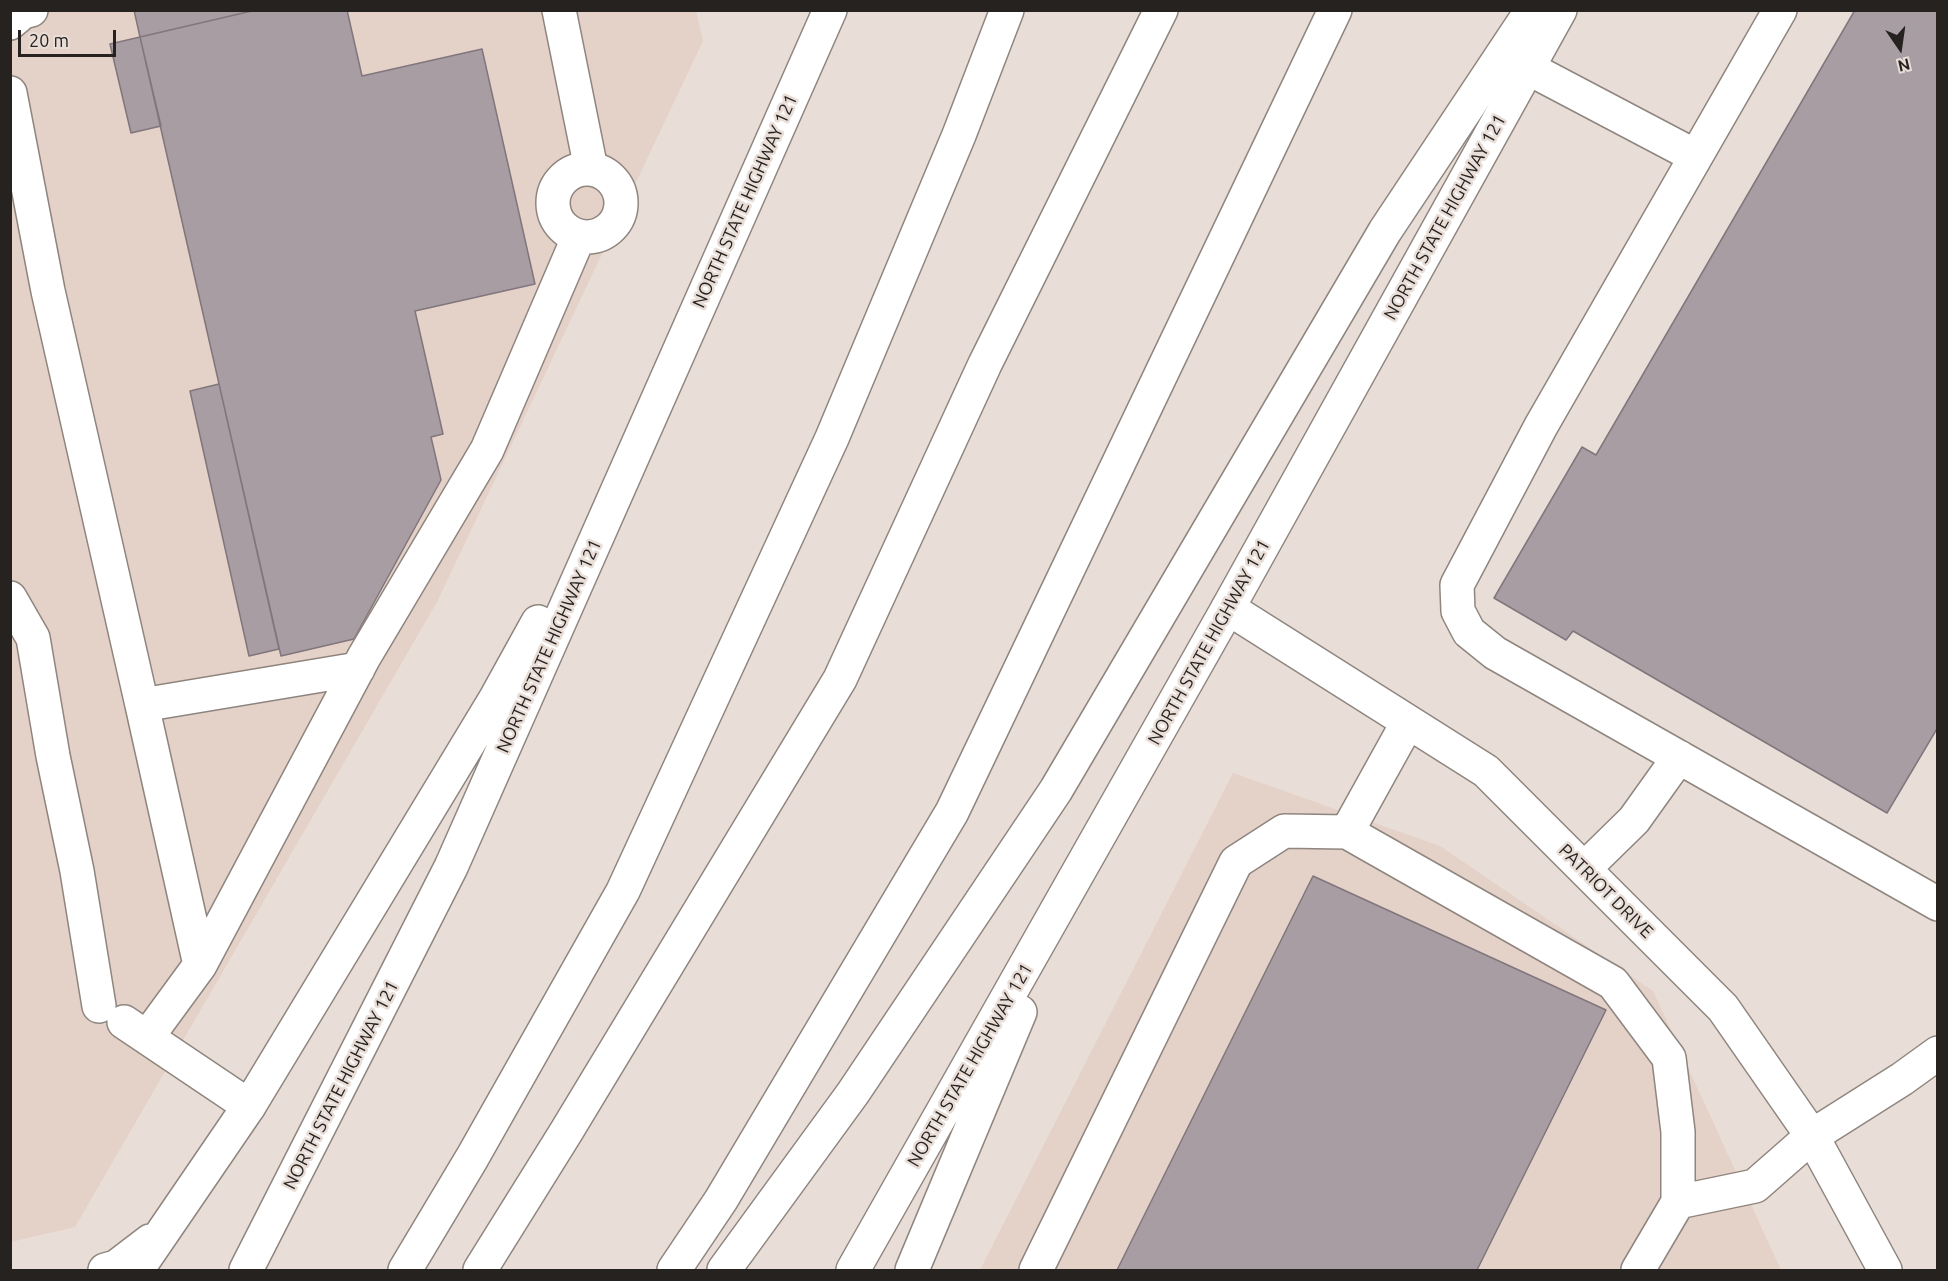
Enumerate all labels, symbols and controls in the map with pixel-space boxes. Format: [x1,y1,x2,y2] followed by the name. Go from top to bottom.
[21,18,118,56] scale bar
[1870,18,1930,78] north arrow
[29,30,69,50] text: 20 m
[1896,55,1912,76] text: N
[688,91,802,311] street label: NORTH STATE HIGHWAY 121
[1379,111,1511,323] street label: NORTH STATE HIGHWAY 121
[492,536,606,756] street label: NORTH STATE HIGHWAY 121
[1143,536,1275,748] street label: NORTH STATE HIGHWAY 121
[1554,839,1658,943] street label: PATRIOT DRIVE
[903,959,1037,1171] street label: NORTH STATE HIGHWAY 121
[279,977,403,1193] street label: NORTH STATE HIGHWAY 121

